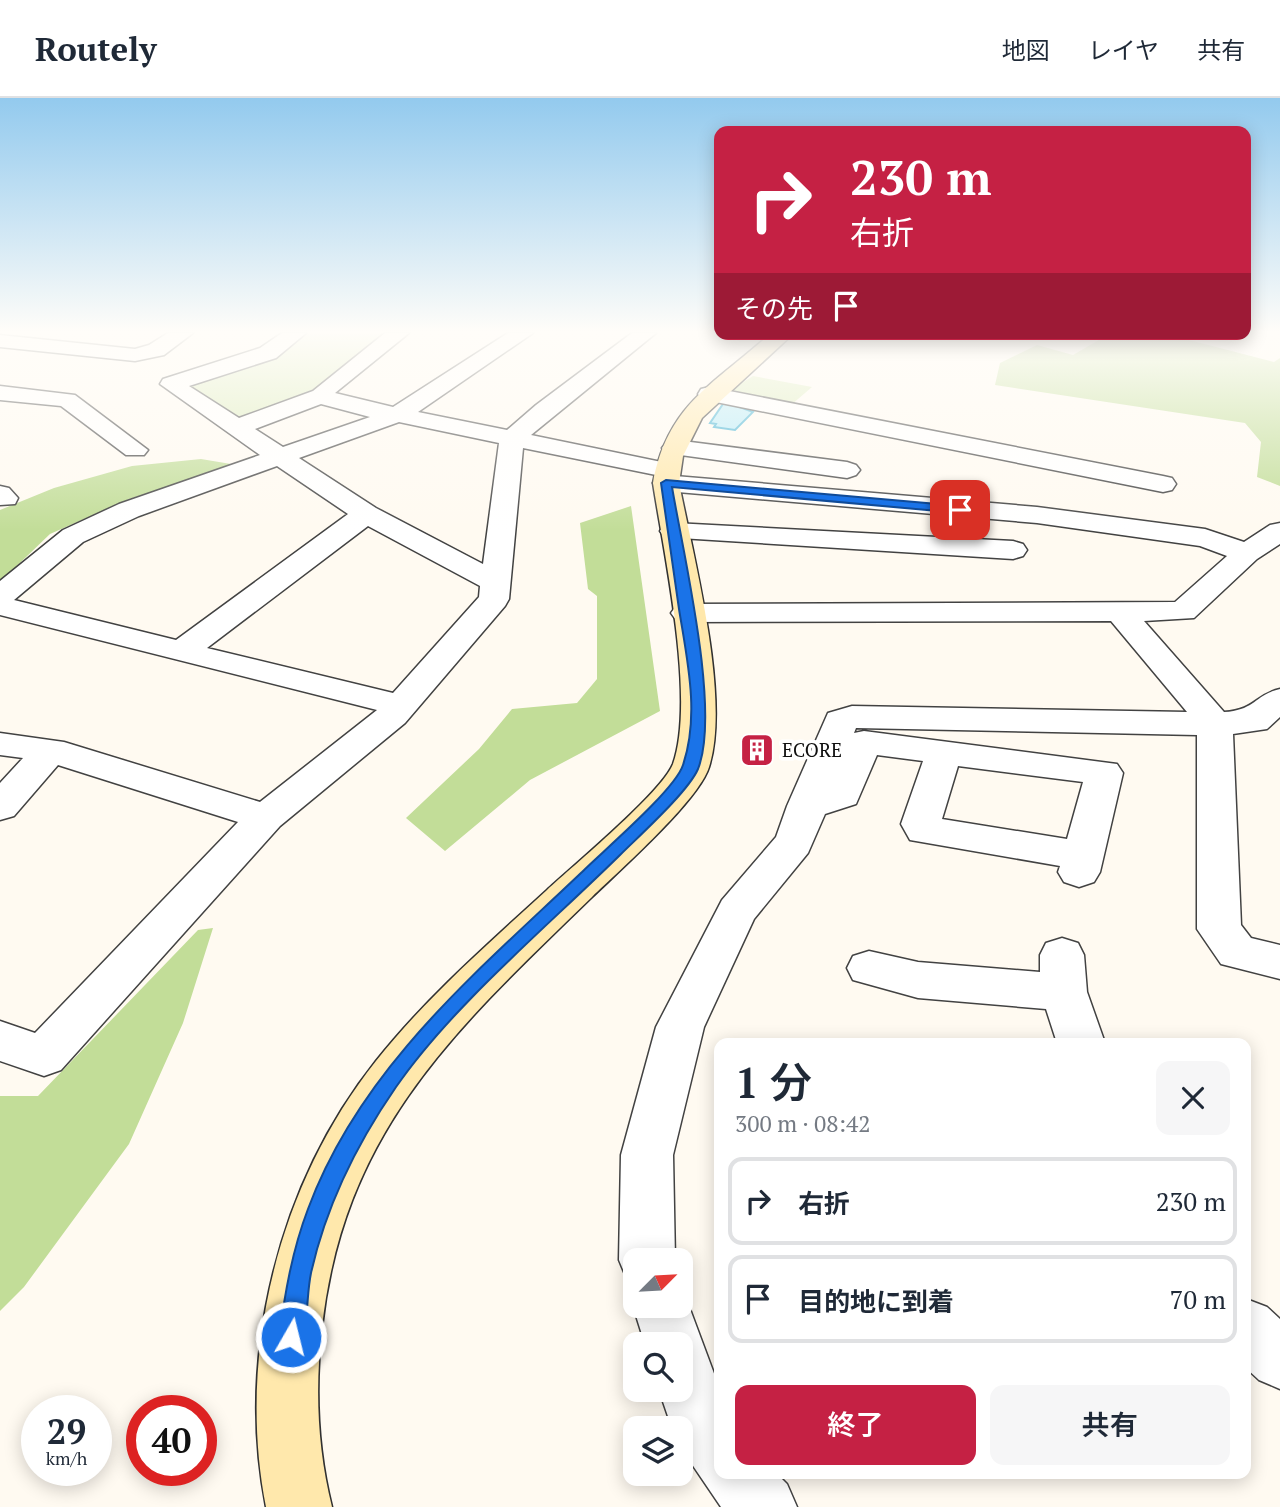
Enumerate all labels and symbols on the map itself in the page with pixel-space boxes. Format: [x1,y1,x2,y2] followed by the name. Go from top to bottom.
[930,480,990,540] pin
[738,731,776,769] building icon: ECORE
[782,737,842,762] place label: ECORE
[623,1248,693,1318] north arrow
[254,1300,328,1374] position arrow
[126,1395,217,1486] speed limit sign: 40

